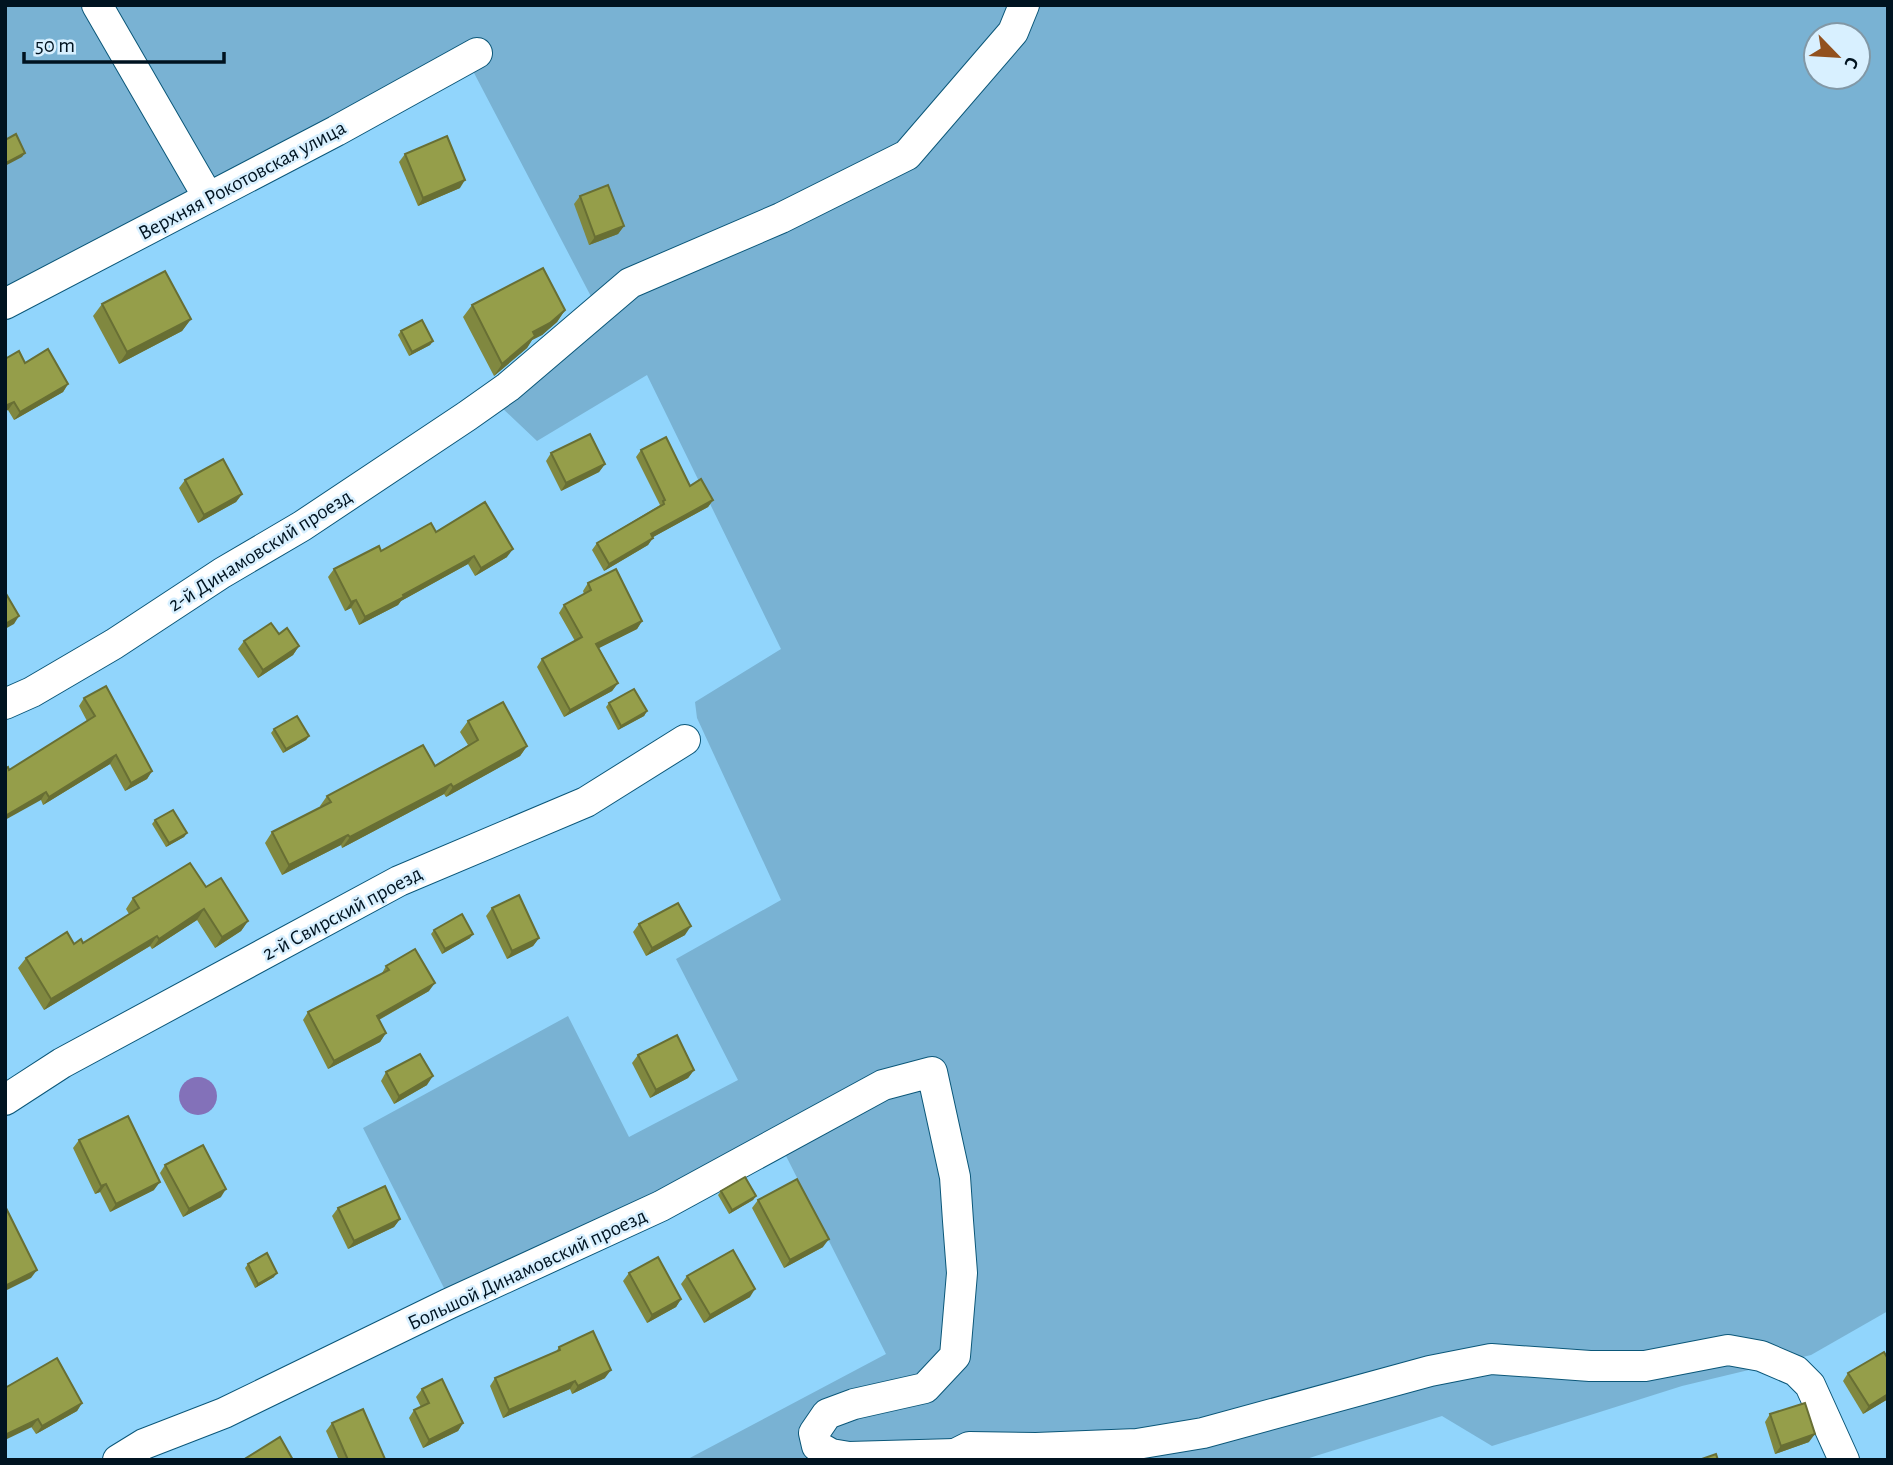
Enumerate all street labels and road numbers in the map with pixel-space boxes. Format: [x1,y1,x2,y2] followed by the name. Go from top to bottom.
[135,117,350,244] street label: Верхняя Рокотовская улица
[165,485,356,616] street label: 2-й Динамовский проезд
[259,863,425,964] street label: 2-й Свирский проезд
[404,1205,650,1334] street label: Большой Динамовский проезд

